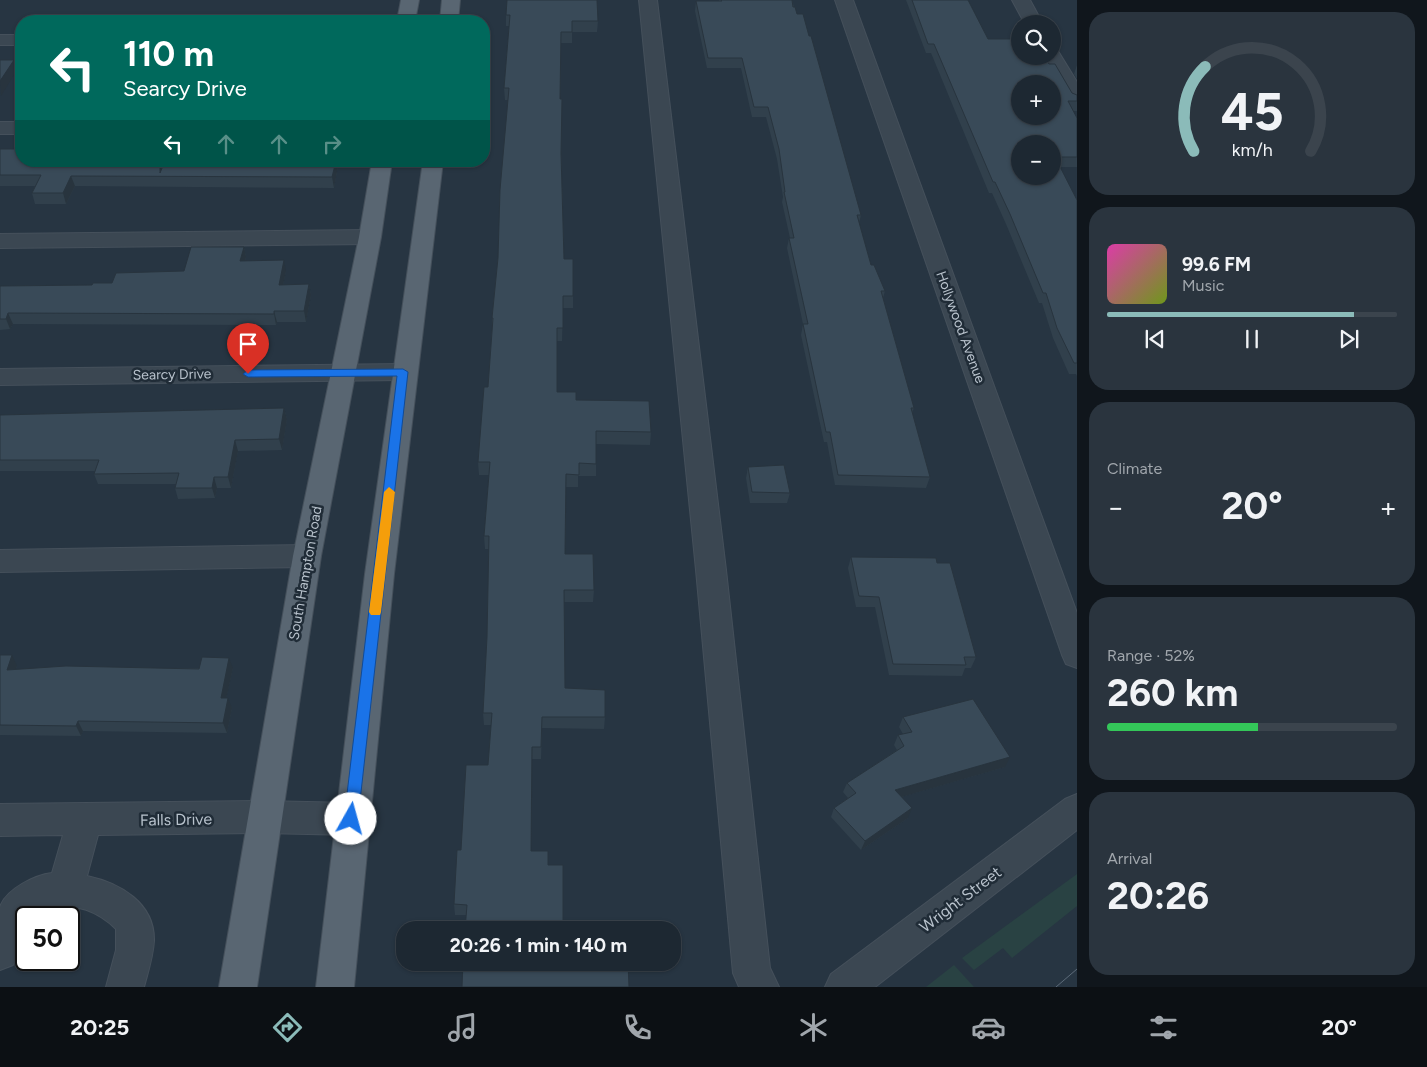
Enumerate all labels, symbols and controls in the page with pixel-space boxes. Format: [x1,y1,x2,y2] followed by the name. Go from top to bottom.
[1011,15,1061,185] map controls
[1011,15,1061,65] button: search
[123,33,214,75] text: 110 m
[40,35,105,100] icon: left
[123,75,247,102] text: Searcy Drive
[1011,75,1061,125] button: +
[1220,81,1284,143] text: 45
[159,130,187,158] icon: left
[212,130,240,158] icon: ahead
[265,130,293,158] icon: ahead
[318,130,346,158] icon: right
[1011,135,1061,185] button: −
[1232,139,1272,160] text: km/h
[1182,253,1251,276] text: 99.6 FM
[932,269,989,386] street label: Hollywood Avenue
[1182,276,1224,295] text: Music
[227,323,269,374] pin
[1141,325,1169,353] icon: previous
[1238,325,1266,353] icon: pause
[1335,325,1363,353] icon: next
[234,330,262,358] icon: arrive
[133,365,212,384] street label: Searcy Drive
[1107,459,1162,478] text: Climate
[1222,483,1283,529] text: 20°
[1107,490,1124,524] text: −
[1380,490,1397,524] text: +
[285,505,326,641] street label: South Hampton Road
[1107,646,1195,665] text: Range · 52%
[1107,670,1238,716] text: 260 km
[324,792,376,844] position arrow
[140,809,213,830] street label: Falls Drive
[1107,849,1152,868] text: Arrival
[916,862,1005,936] street label: Wright Street
[1107,873,1209,919] text: 20:26
[15,906,80,971] speed limit sign: 50
[450,934,627,957] text: 20:26 · 1 min · 140 m
[270,1010,305,1045] icon: directions
[445,1010,480,1045] icon: music
[620,1010,655,1045] icon: phone
[796,1010,831,1045] icon: climate
[971,1010,1006,1045] icon: car
[1146,1010,1181,1045] icon: filters
[70,1014,129,1041] text: 20:25
[1321,1014,1357,1041] text: 20°

